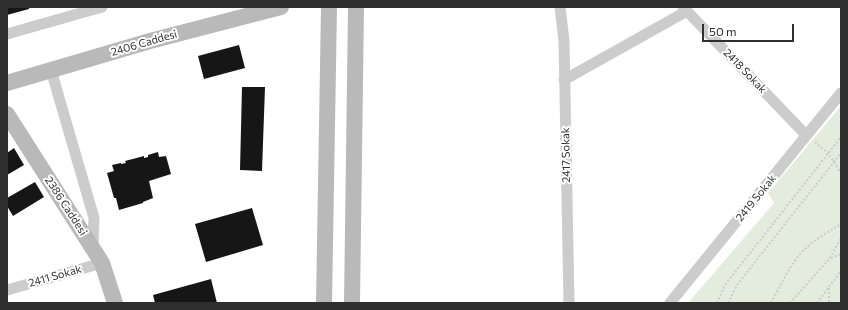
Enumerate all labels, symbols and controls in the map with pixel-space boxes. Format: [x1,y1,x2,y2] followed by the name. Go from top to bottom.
[704,16,796,42] scale bar
[709,24,737,38] text: 50 m
[109,27,179,59] street label: 2406 Caddesi
[721,46,769,96] street label: 2418 Sokak
[559,127,573,183] street label: 2417 Sokak
[733,172,779,224] street label: 2419 Sokak
[42,174,90,238] street label: 2386 Caddesi
[27,262,83,290] street label: 2411 Sokak

